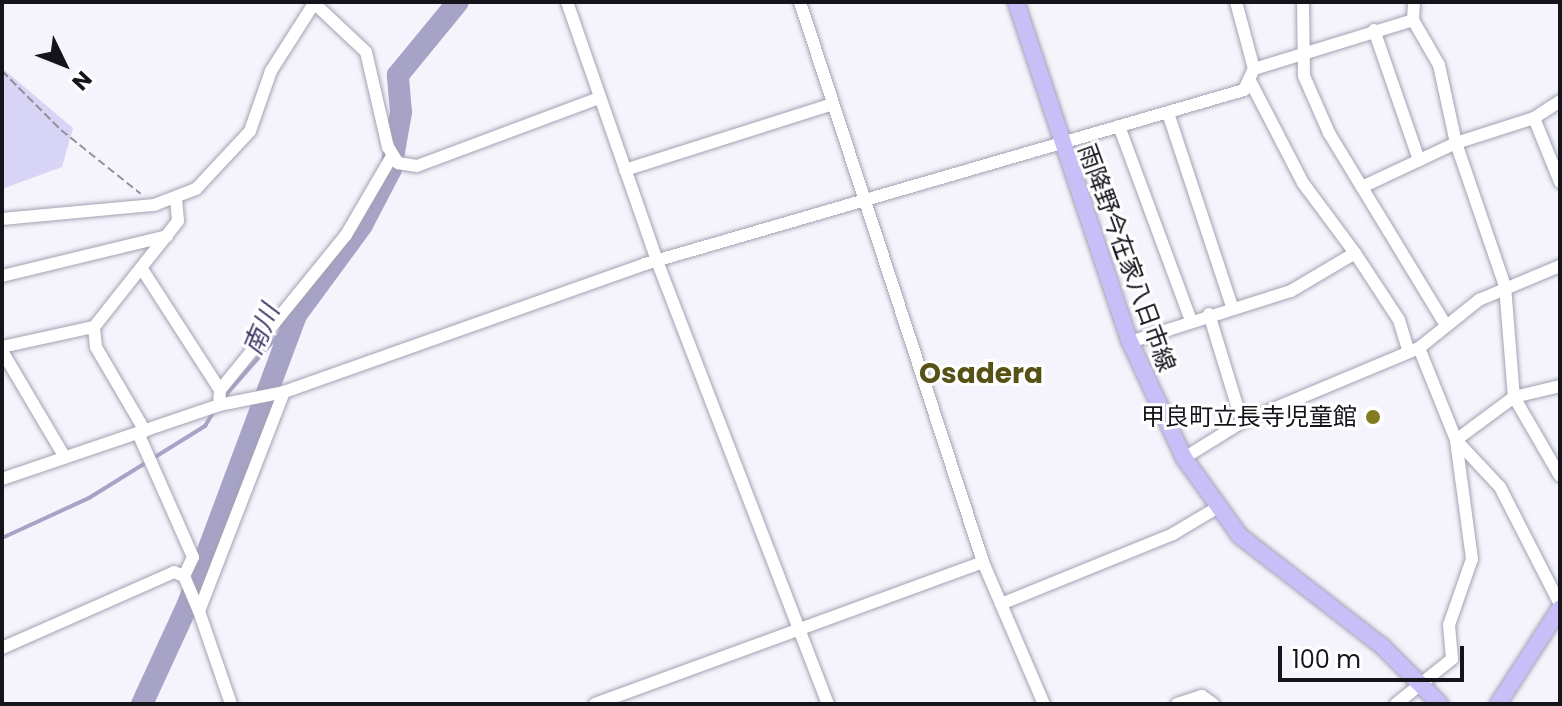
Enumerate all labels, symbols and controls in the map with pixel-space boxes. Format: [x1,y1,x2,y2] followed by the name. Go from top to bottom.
[24,24,104,104] north arrow
[65,64,99,97] text: N
[1072,140,1182,376] street label: 雨降野今在家八日市線
[237,300,287,360] water label: 南川
[919,357,1043,391] district label: Osadera
[1141,403,1357,431] place label: 甲良町立長寺児童館
[1364,408,1382,426] marker: 甲良町立長寺児童館
[1282,630,1468,680] scale bar
[1292,643,1361,676] text: 100 m

